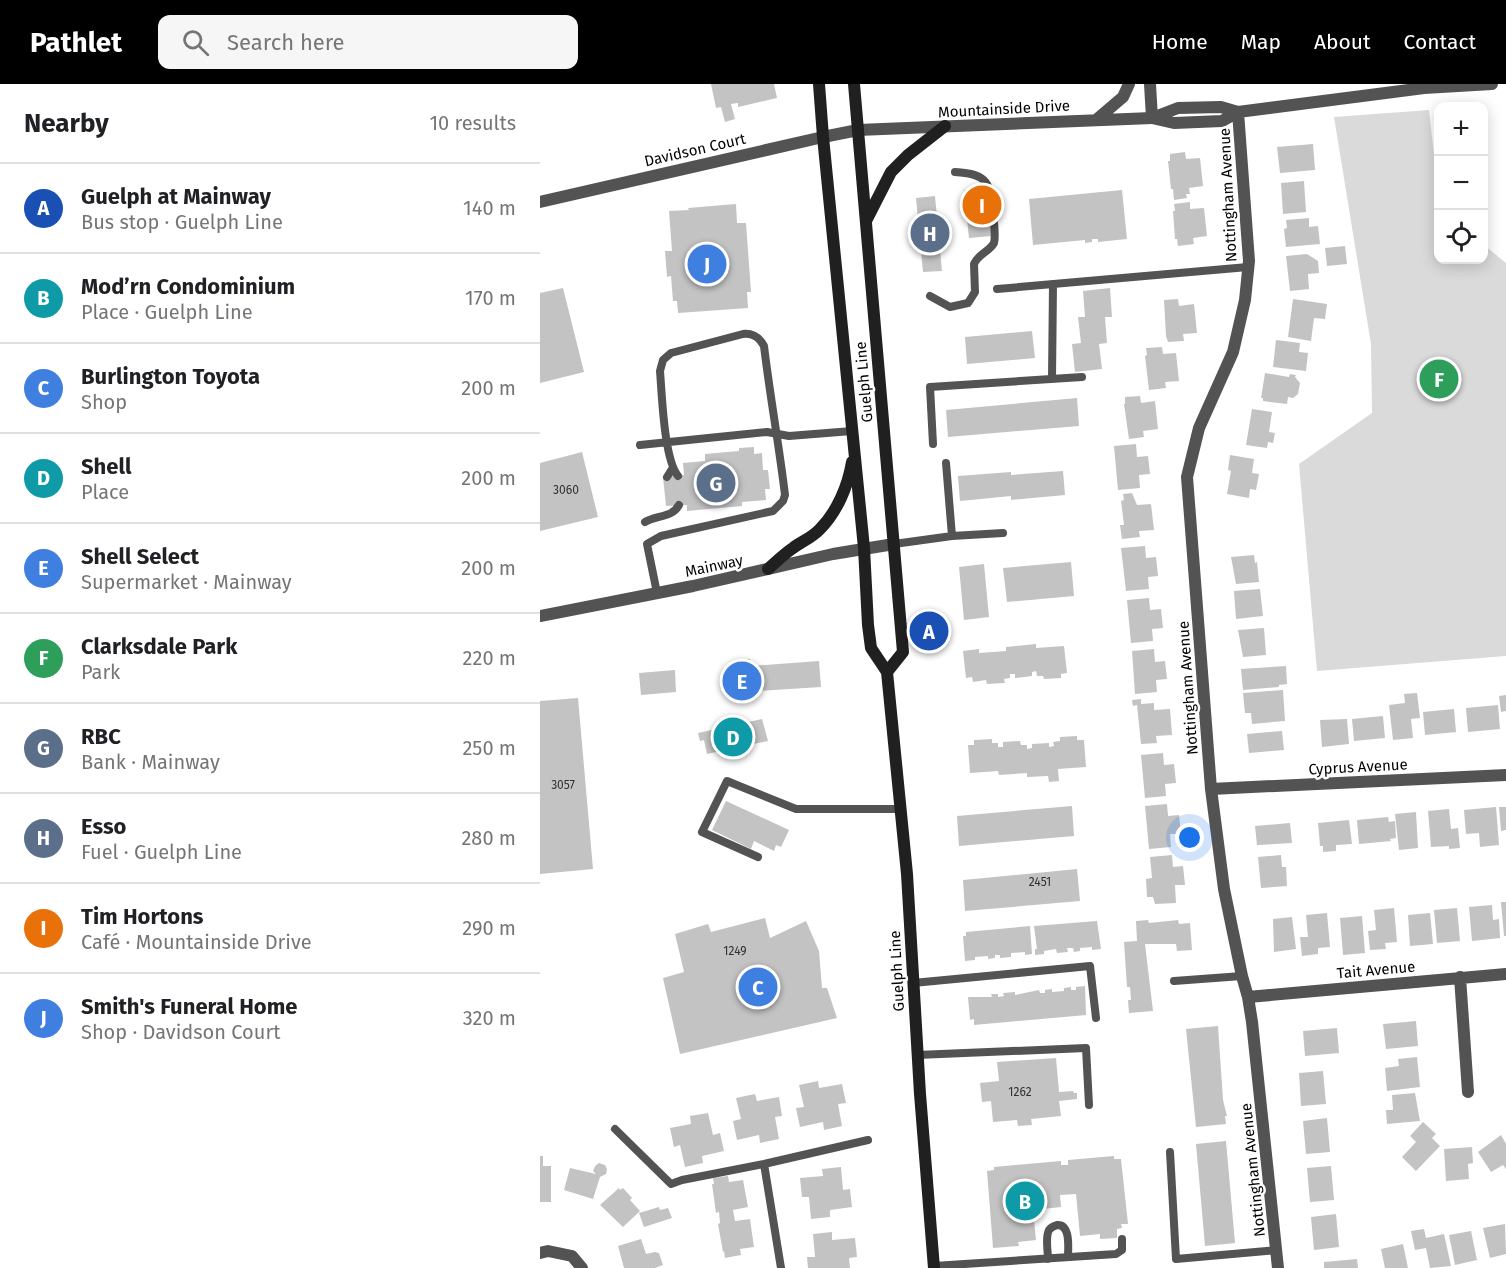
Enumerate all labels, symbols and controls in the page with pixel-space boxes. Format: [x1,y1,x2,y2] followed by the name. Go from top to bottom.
[158,15,578,69] search box
[30,26,122,59] text: Pathlet
[179,26,212,59] icon: search
[227,29,345,56] text: Search here
[1152,29,1208,55] text: Home
[1241,29,1281,55] text: Map
[1314,29,1371,55] text: About
[1404,29,1476,55] text: Contact
[938,97,1070,121] street label: Mountainside Drive
[1434,102,1488,264] map controls
[1434,102,1488,156] button: +
[24,108,109,139] text: Nearby
[429,111,516,135] text: 10 results
[1215,128,1241,262] street label: Nottingham Avenue
[643,129,748,170] street label: Davidson Court
[1434,156,1488,210] button: −
[962,182,1002,228] pin: I
[81,183,271,210] text: Guelph at Mainway
[38,196,49,220] text: A
[463,196,516,220] text: 140 m
[81,210,283,234] text: Bus stop · Guelph Line
[910,210,950,256] pin: H
[1434,210,1488,264] button: locate
[688,242,726,286] pin: J
[81,273,295,300] text: Mod’rn Condominium
[37,286,50,310] text: B
[465,286,516,310] text: 170 m
[81,300,253,324] text: Place · Guelph Line
[851,341,877,423] street label: Guelph Line
[1420,356,1458,402] pin: F
[81,363,260,390] text: Burlington Toyota
[38,376,49,400] text: C
[461,376,516,400] text: 200 m
[81,390,127,414] text: Shop
[81,453,132,480] text: Shell
[696,460,735,506] pin: G
[37,466,50,490] text: D
[461,466,516,490] text: 200 m
[81,480,129,504] text: Place
[553,483,579,497] house number: 3060
[81,543,199,570] text: Shell Select
[683,551,745,581] street label: Mainway
[38,556,49,580] text: E
[461,556,516,580] text: 200 m
[81,570,292,594] text: Supermarket · Mainway
[910,608,948,654] pin: A
[1174,620,1202,756] street label: Nottingham Avenue
[81,633,237,660] text: Clarksdale Park
[39,646,48,670] text: F
[463,646,516,670] text: 220 m
[722,658,762,704] pin: E
[81,660,120,684] text: Park
[714,714,752,760] pin: D
[81,723,121,750] text: RBC
[37,736,50,760] text: G
[462,736,516,760] text: 250 m
[81,750,220,774] text: Bank · Mainway
[1308,755,1408,779] street label: Cyprus Avenue
[551,778,575,792] house number: 3057
[81,813,126,840] text: Esso
[1175,823,1204,852] your location
[37,826,50,850] text: H
[461,826,516,850] text: 280 m
[81,840,242,864] text: Fuel · Guelph Line
[1029,875,1051,889] house number: 2451
[81,903,203,930] text: Tim Hortons
[41,916,46,940] text: I
[462,916,516,940] text: 290 m
[81,930,312,954] text: Café · Mountainside Drive
[886,930,908,1012] street label: Guelph Line
[723,944,747,958] house number: 1249
[1336,958,1416,982] street label: Tait Avenue
[738,964,778,1010] pin: C
[81,993,297,1020] text: Smith's Funeral Home
[40,1006,47,1030] text: J
[463,1006,516,1030] text: 320 m
[81,1020,280,1044] text: Shop · Davidson Court
[1008,1085,1032,1099] house number: 1262
[1237,1102,1269,1238] street label: Nottingham Avenue
[1006,1178,1044,1224] pin: B

